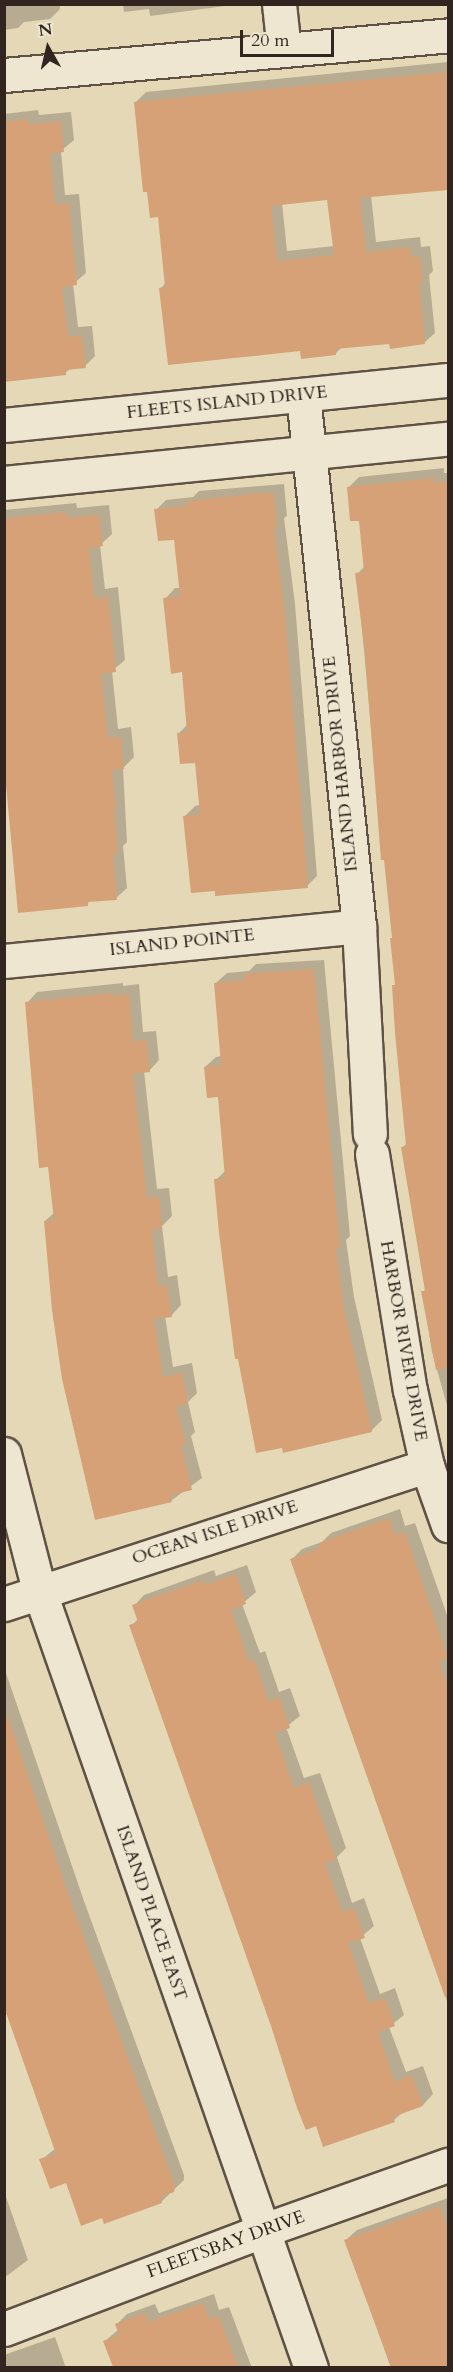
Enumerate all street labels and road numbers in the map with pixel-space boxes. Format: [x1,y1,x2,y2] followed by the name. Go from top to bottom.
[126,382,328,424] street label: FLEETS ISLAND DRIVE
[319,655,363,873] street label: ISLAND HARBOR DRIVE
[108,925,256,961] street label: ISLAND POINTE
[375,1239,431,1443] street label: HARBOR RIVER DRIVE
[129,1496,301,1570] street label: OCEAN ISLE DRIVE
[111,1823,191,2003] street label: ISLAND PLACE EAST
[144,2206,308,2284] street label: FLEETSBAY DRIVE

